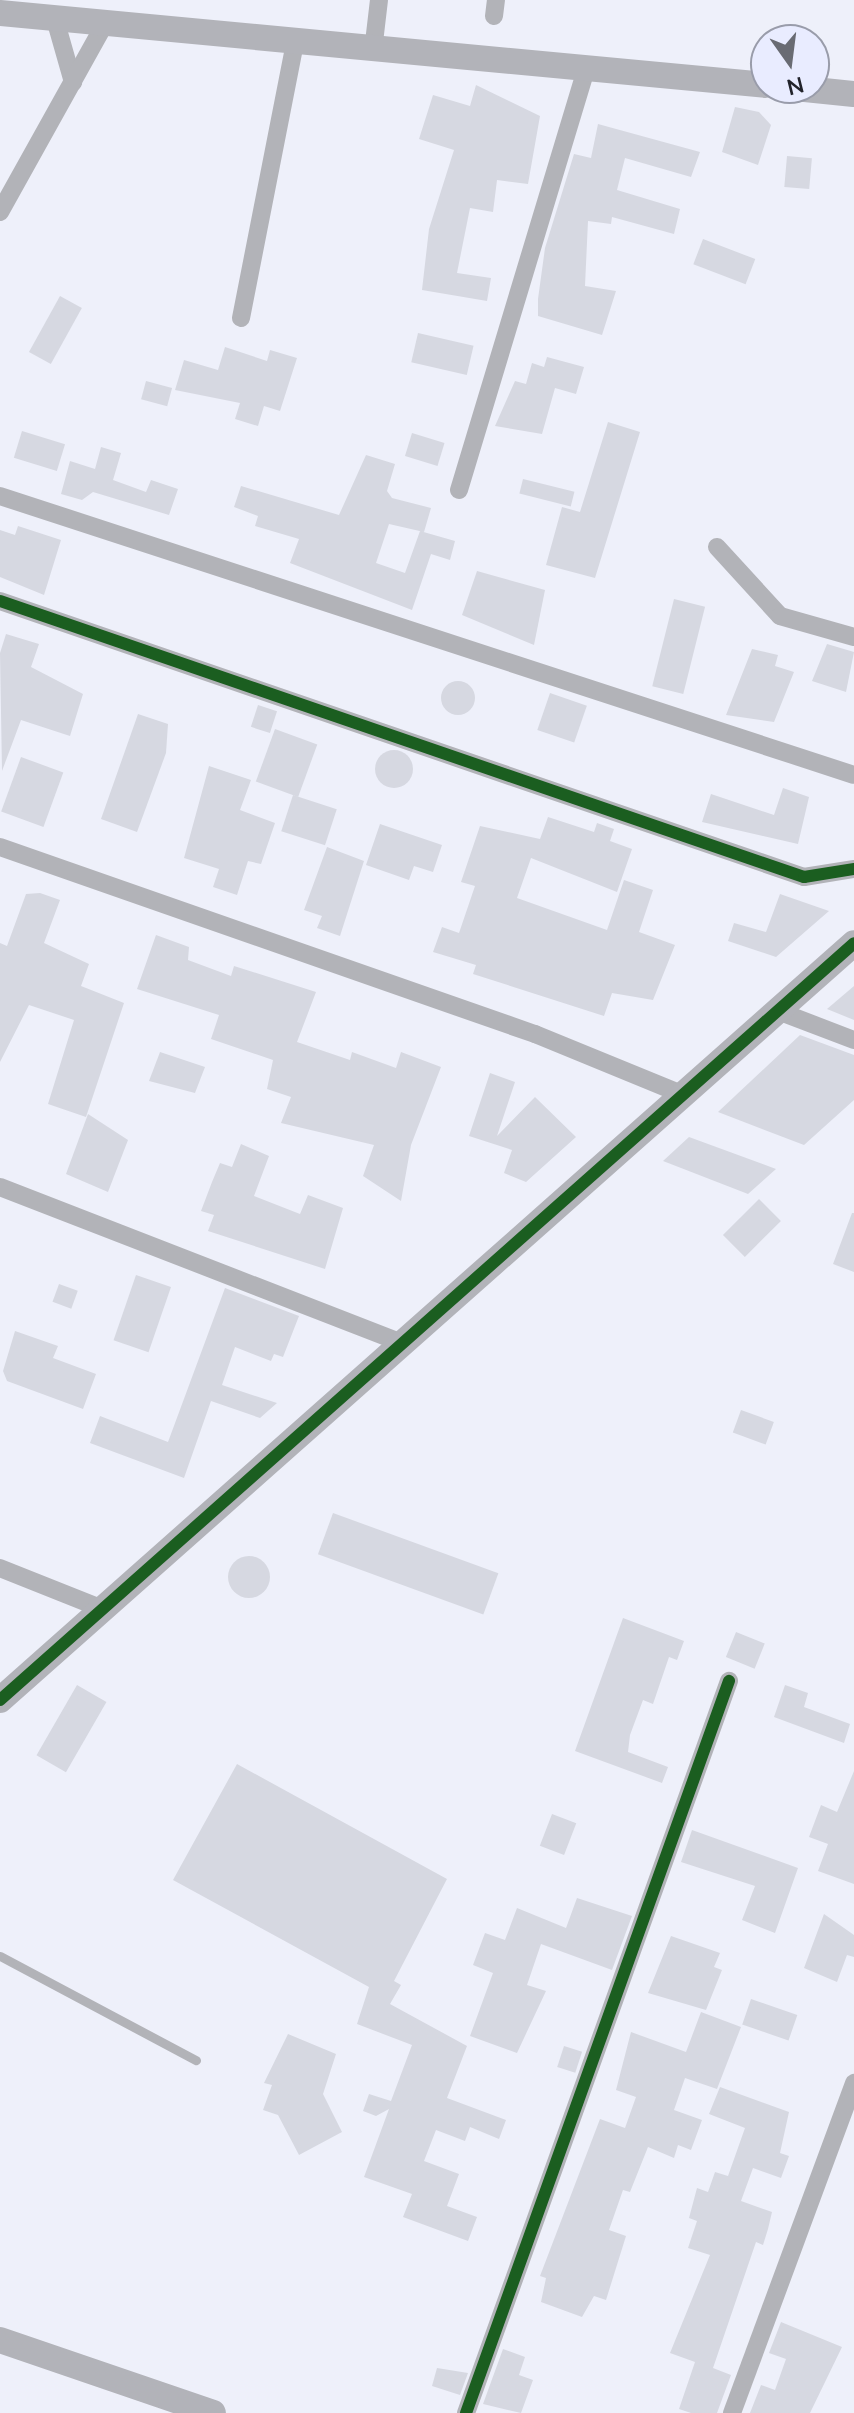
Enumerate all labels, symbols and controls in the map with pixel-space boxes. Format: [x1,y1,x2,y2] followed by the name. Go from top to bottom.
[750,24,830,104] north arrow
[784,69,807,102] text: N

